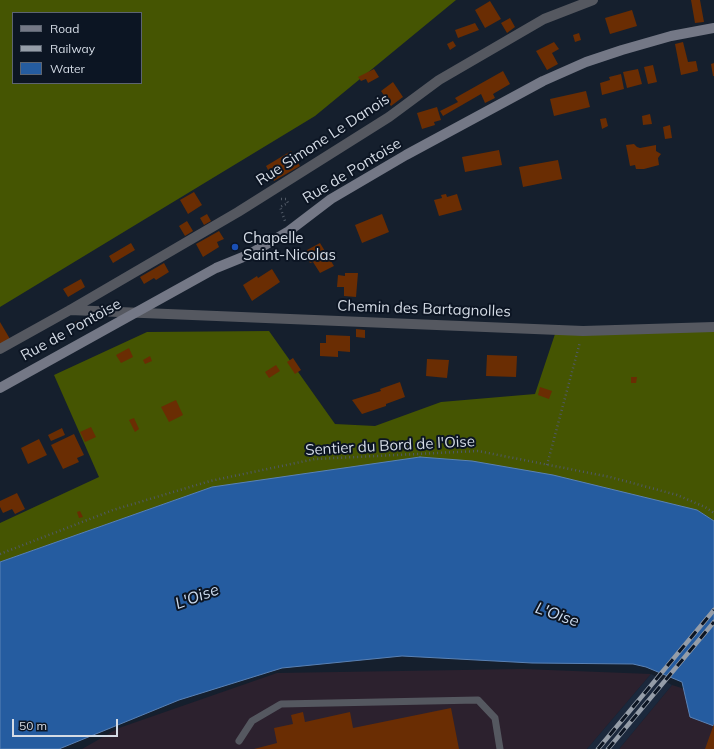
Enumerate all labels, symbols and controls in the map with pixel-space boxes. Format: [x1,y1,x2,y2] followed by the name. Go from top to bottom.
[12,12,142,84] legend
[50,21,79,36] text: Road
[50,41,95,56] text: Railway
[50,61,85,76] text: Water
[253,90,393,190] street label: Rue Simone Le Danois
[299,134,405,208] street label: Rue de Pontoise
[243,229,336,264] place label: Chapelle Saint-Nicolas
[230,242,240,252] marker: Chapelle Saint-Nicolas
[18,295,124,365] street label: Rue de Pontoise
[337,297,511,321] street label: Chemin des Bartagnolles
[305,433,475,459] street label: Sentier du Bord de l'Oise
[173,580,221,614] water label: L'Oise
[533,599,581,631] water label: L'Oise
[14,711,120,737] scale bar
[19,718,47,733] text: 50 m

